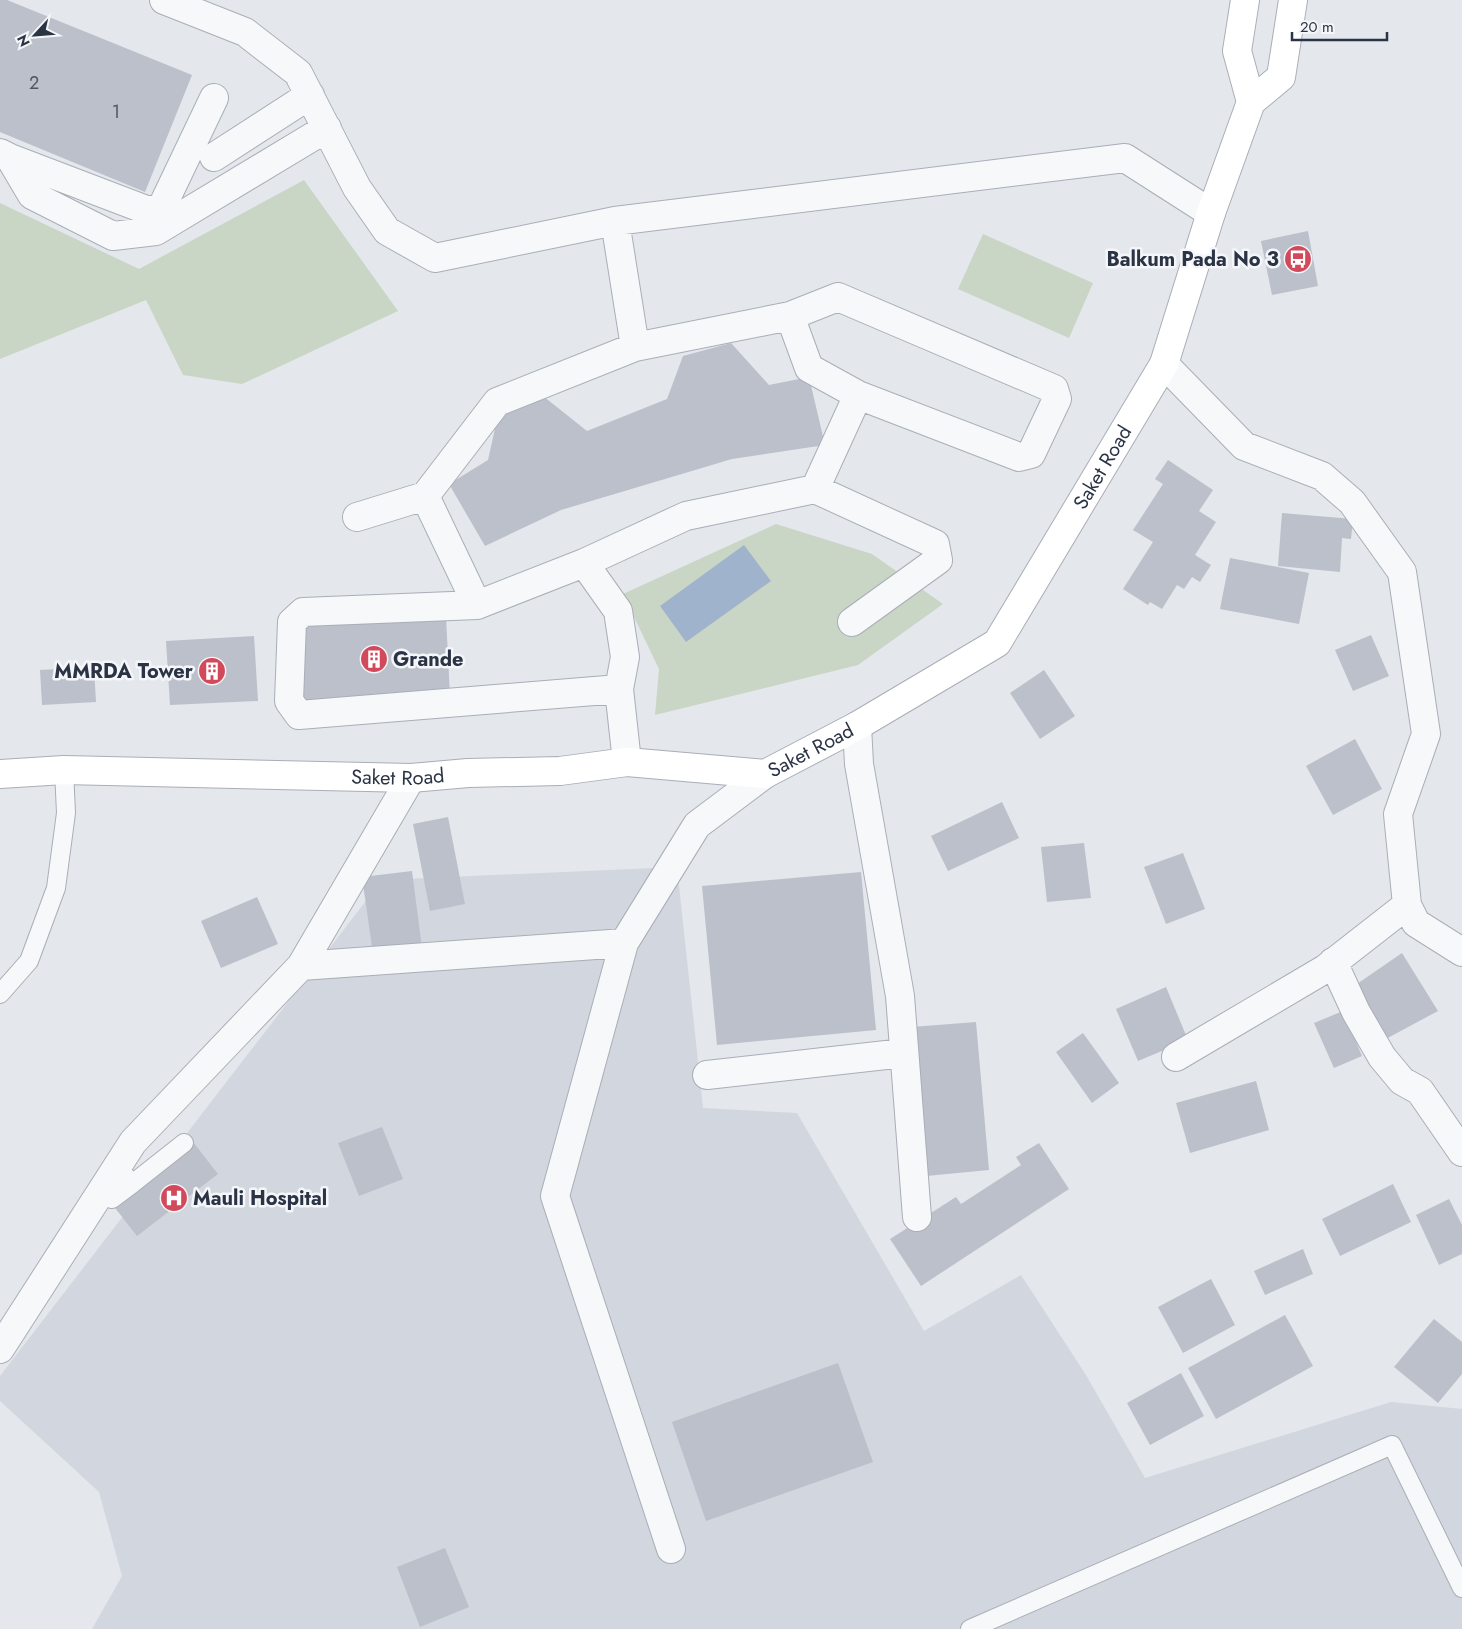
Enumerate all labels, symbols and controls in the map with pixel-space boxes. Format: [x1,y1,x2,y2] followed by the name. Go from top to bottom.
[10,10,60,60] north arrow
[1292,10,1387,42] scale bar
[1300,16,1334,38] text: 20 m
[12,31,35,50] text: N
[29,70,39,96] house number: 2
[112,99,120,125] house number: 1
[1283,244,1313,274] bus stop icon: Balkum Pada No 3
[1106,245,1279,274] place label: Balkum Pada No 3
[1066,420,1139,515] street label: Saket Road
[359,644,389,674] building icon: Grande
[393,645,464,674] place label: Grande
[197,656,227,686] building icon: MMRDA Tower
[54,657,194,686] place label: MMRDA Tower
[762,716,859,785] street label: Saket Road
[351,761,446,793] street label: Saket Road
[159,1183,189,1213] hospital icon: Mauli Hospital
[193,1184,327,1213] place label: Mauli Hospital

